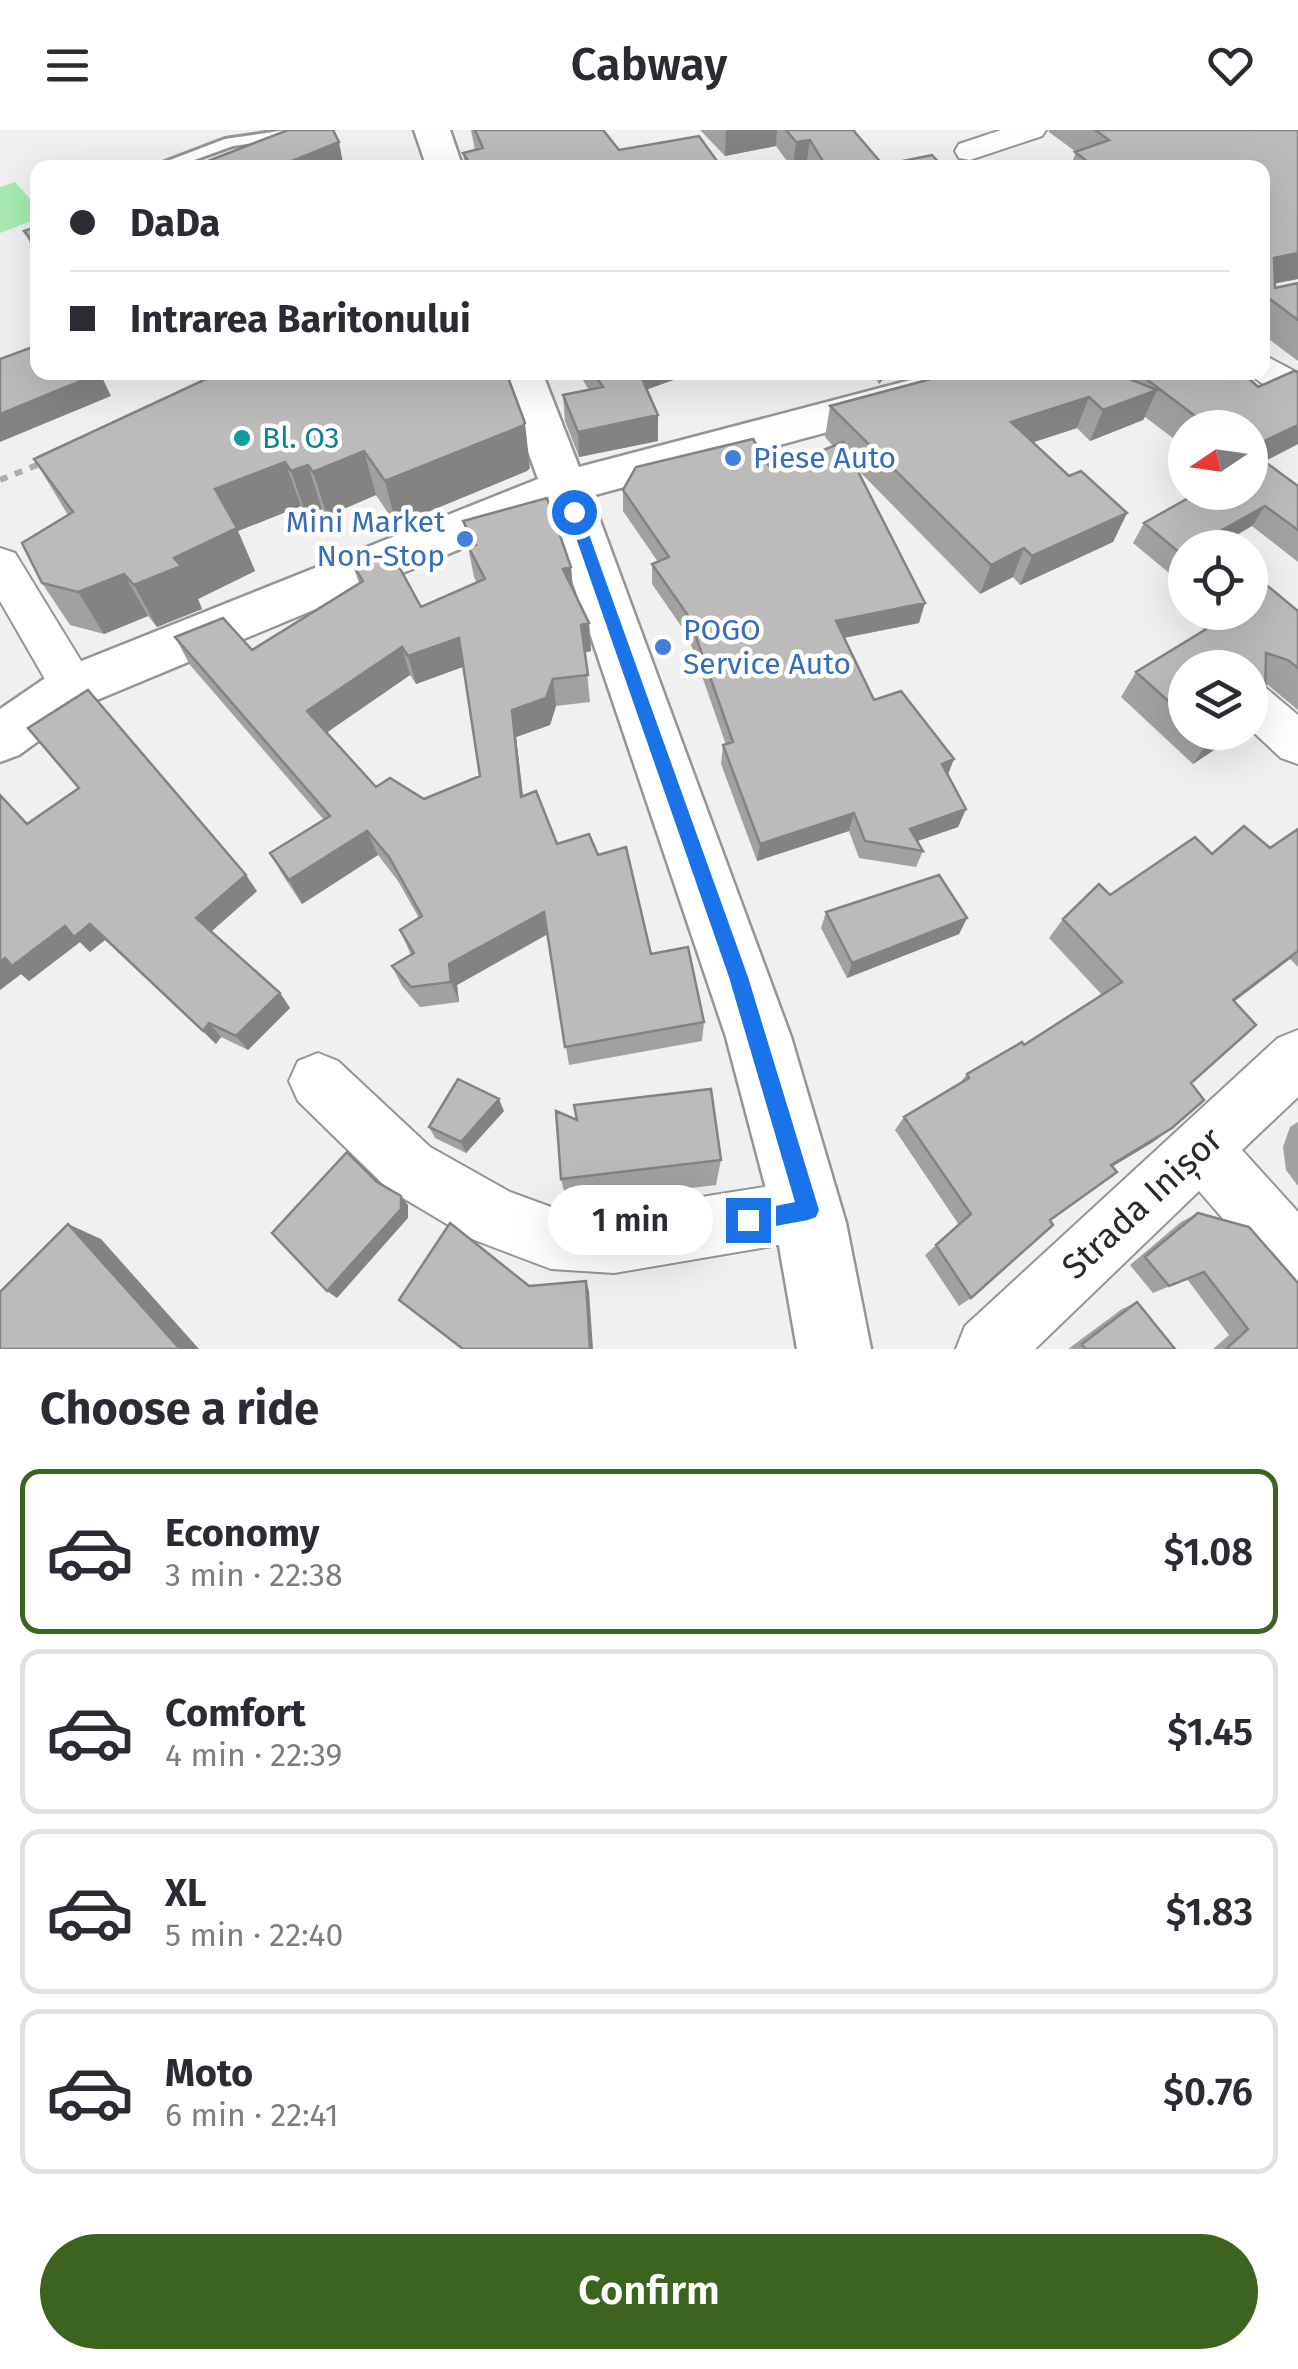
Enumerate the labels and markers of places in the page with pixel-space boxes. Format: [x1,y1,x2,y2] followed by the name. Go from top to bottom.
[262,420,339,456] place label: Bl. O3
[231,427,253,449] marker: Bl. O3
[753,440,896,476] place label: Piese Auto
[722,447,744,469] marker: Piese Auto
[286,504,445,574] place label: Mini Market Non-Stop
[454,528,476,550] marker: Mini Market Non-Stop
[683,612,851,682] place label: POGO Service Auto
[652,636,674,658] marker: POGO Service Auto

